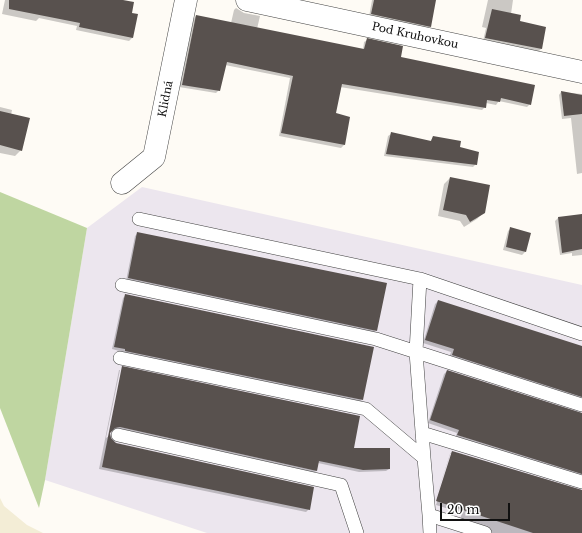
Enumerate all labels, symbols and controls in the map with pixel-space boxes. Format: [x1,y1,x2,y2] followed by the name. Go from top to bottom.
[370,20,460,52] street label: Pod Kruhovkou
[156,80,176,118] street label: Klidná
[442,495,512,521] scale bar
[447,502,479,517] text: 20 m

